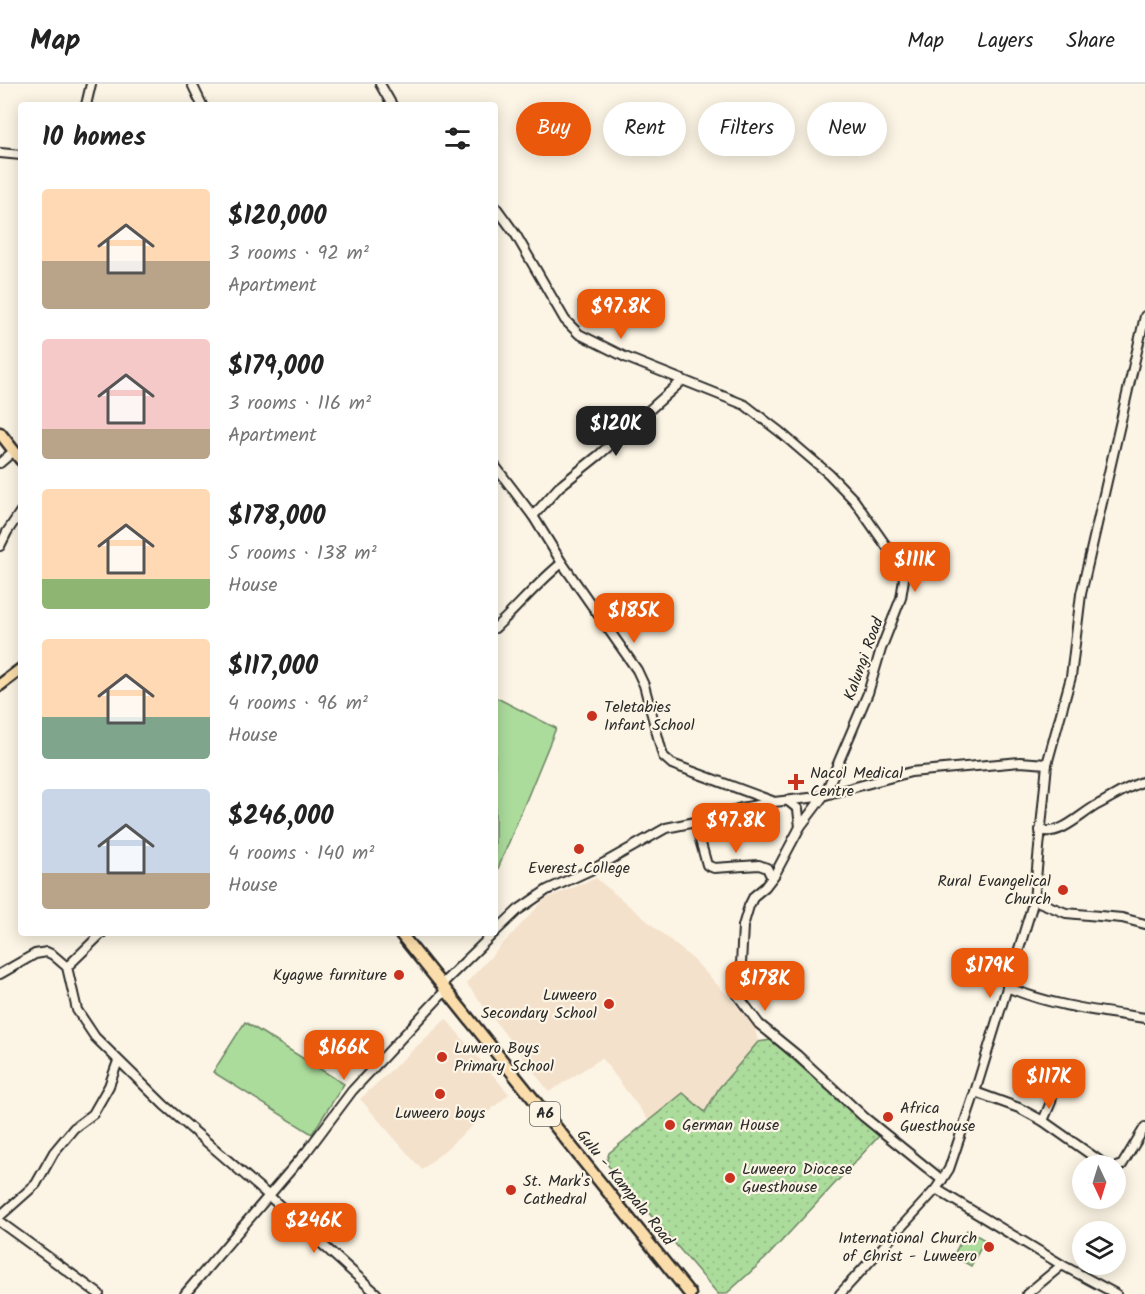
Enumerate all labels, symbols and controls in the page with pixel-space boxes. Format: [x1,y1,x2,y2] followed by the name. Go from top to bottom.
[30,19,81,64] text: Map
[907,25,944,58] text: Map
[977,25,1033,58] text: Layers
[1066,25,1115,58] text: Share
[516,102,591,156] chip: Buy
[603,102,686,156] chip: Rent
[698,102,795,156] chip: Filters
[807,102,887,156] chip: New
[42,117,146,159] text: 10 homes
[441,122,474,155] icon: filters
[228,196,327,238] text: $120,000
[90,213,162,285] icon: home
[228,238,369,270] text: 3 rooms · 92 m²
[228,270,317,302] text: Apartment
[572,289,670,340] pin: $97.8K
[591,292,651,324] text: $97.8K
[228,346,324,388] text: $179,000
[90,363,162,435] icon: home
[228,388,371,420] text: 3 rooms · 116 m²
[574,406,658,457] pin: $120K
[590,409,642,441] text: $120K
[228,420,317,452] text: Apartment
[228,496,326,538] text: $178,000
[90,513,162,585] icon: home
[228,538,377,570] text: 5 rooms · 138 m²
[873,542,957,593] pin: $111K
[894,545,936,577] text: $111K
[228,570,278,602] text: House
[592,593,676,644] pin: $185K
[608,596,660,628] text: $185K
[837,613,891,704] street label: Kalungi Road
[228,646,318,688] text: $117,000
[90,663,162,735] icon: home
[228,688,368,720] text: 4 rooms · 96 m²
[604,695,695,738] place label: Teletabies Infant School
[585,709,599,723] marker: Teletabies Infant School
[228,720,278,752] text: House
[810,761,903,804] place label: Nacol Medical Centre
[787,773,805,791] marker: Nacol Medical Centre
[228,796,334,838] text: $246,000
[687,803,785,854] pin: $97.8K
[706,806,766,838] text: $97.8K
[90,813,162,885] icon: home
[228,838,374,870] text: 4 rooms · 140 m²
[572,842,586,856] marker: Everest College
[528,856,630,881] place label: Everest College
[938,869,1051,912] place label: Rural Evangelical Church
[228,870,278,902] text: House
[1056,883,1070,897] marker: Rural Evangelical Church
[948,948,1032,999] pin: $179K
[965,951,1015,983] text: $179K
[723,961,807,1012] pin: $178K
[273,963,387,988] place label: Kyagwe furniture
[739,964,791,996] text: $178K
[392,968,406,982] marker: Kyagwe furniture
[481,983,597,1026] place label: Luweero Secondary School
[602,997,616,1011] marker: Luweero Secondary School
[302,1030,386,1081] pin: $166K
[318,1033,370,1065] text: $166K
[454,1036,554,1079] place label: Luwero Boys Primary School
[435,1050,449,1064] marker: Luwero Boys Primary School
[1007,1059,1091,1110] pin: $117K
[1026,1062,1072,1094] text: $117K
[433,1087,447,1101] marker: Luweero boys
[900,1096,975,1139] place label: Africa Guesthouse
[395,1101,485,1126] place label: Luweero boys
[530,1102,560,1126] road number: A6
[881,1110,895,1124] marker: Africa Guesthouse
[682,1113,779,1138] place label: German House
[663,1118,677,1132] marker: German House
[570,1124,681,1253] street label: Gulu - Kampala Road
[1072,1155,1126,1209] north arrow
[1072,1155,1126,1275] map controls
[742,1157,852,1200] place label: Luweero Diocese Guesthouse
[523,1169,590,1212] place label: St. Mark's Cathedral
[723,1171,737,1185] marker: Luweero Diocese Guesthouse
[504,1183,518,1197] marker: St. Mark's Cathedral
[272,1203,356,1254] pin: $246K
[285,1206,343,1238] text: $246K
[1072,1221,1126,1275] button: layers
[838,1226,977,1269] place label: International Church of Christ - Luweero
[982,1240,996,1254] marker: International Church of Christ - Luweero

